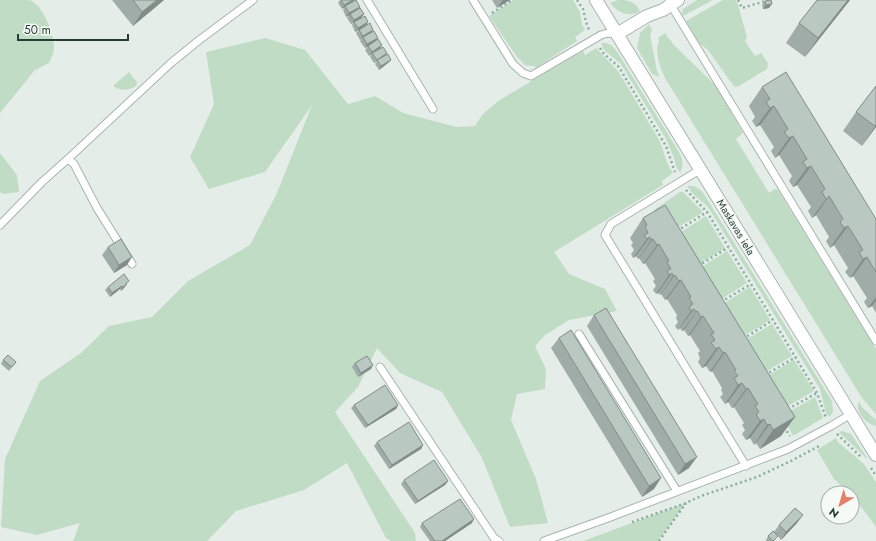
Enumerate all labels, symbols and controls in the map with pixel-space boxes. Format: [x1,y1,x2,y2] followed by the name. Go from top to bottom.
[18,16,128,42] scale bar
[24,21,51,39] text: 50 m
[713,196,759,258] street label: Maskavas iela
[820,485,860,525] north arrow
[825,504,842,522] text: N

